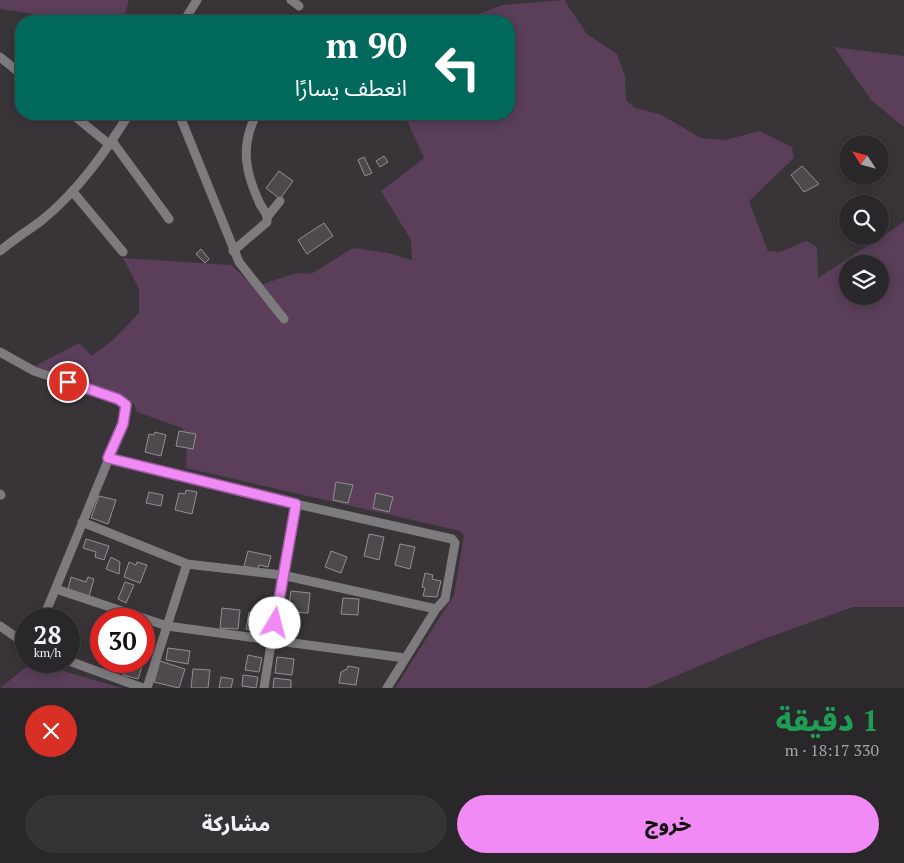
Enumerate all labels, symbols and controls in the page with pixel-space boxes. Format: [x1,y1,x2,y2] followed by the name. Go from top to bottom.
[326,22,407,68] text: 90 m
[425,35,490,100] icon: left
[295,73,407,102] text: انعطف يسارًا
[839,135,889,185] north arrow
[839,135,889,305] map controls
[839,195,889,245] button: search
[839,255,889,305] button: layers
[47,361,89,403] pin
[54,368,82,396] icon: arrive
[248,596,300,648] position arrow
[90,608,155,673] speed limit sign: 30
[33,618,62,651] text: 28
[34,645,61,660] text: km/h
[776,700,879,740] text: 1 دقيقة
[25,705,77,757] button: close
[785,739,879,761] text: 330 m · 18:17
[25,795,447,853] button: مشاركة
[457,795,879,853] button: خروج

